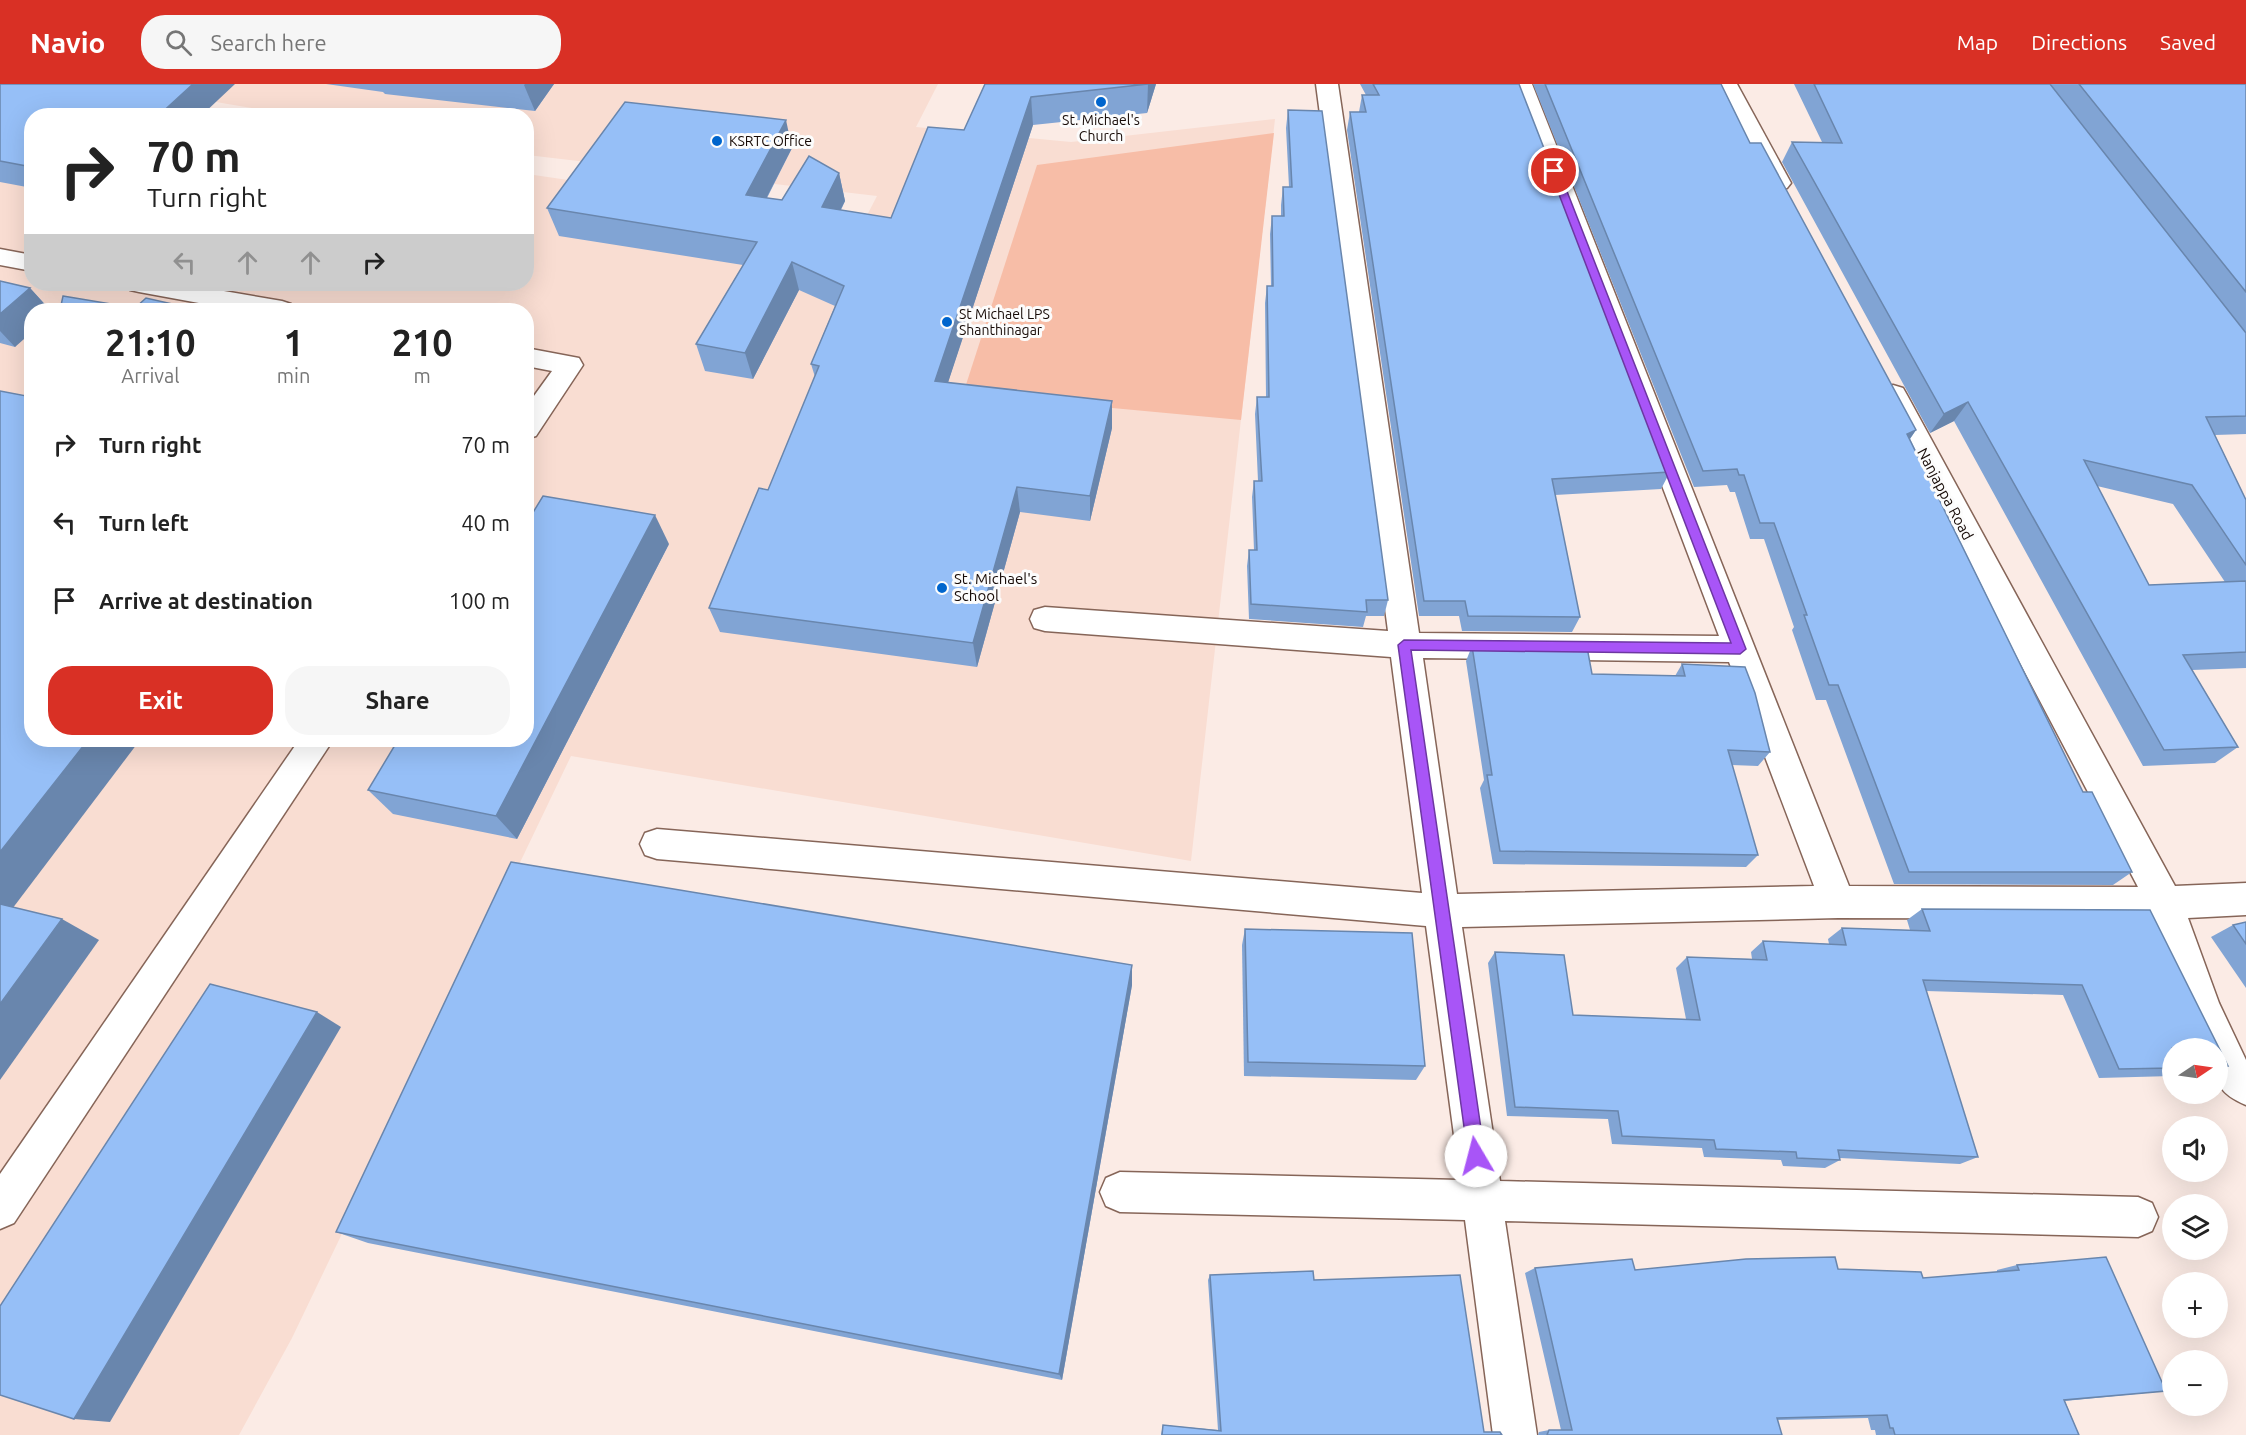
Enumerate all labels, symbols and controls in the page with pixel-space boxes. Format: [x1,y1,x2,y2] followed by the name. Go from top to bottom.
[141,15,561,69] search box
[162,26,195,59] icon: search
[30,27,105,58] text: Navio
[210,30,327,55] text: Search here
[1957,30,1998,54] text: Map
[2031,30,2127,54] text: Directions
[2160,30,2216,54] text: Saved
[1094,95,1108,109] marker: St. Michael's Church
[1062,112,1140,144] place label: St. Michael's Church
[48,132,126,210] icon: right
[147,133,241,180] text: 70 m
[729,133,812,149] place label: KSRTC Office
[710,134,724,148] marker: KSRTC Office
[1528,145,1579,196] pin
[1537,154,1570,187] icon: arrive
[147,182,267,212] text: Turn right
[168,246,201,279] icon: left
[231,246,264,279] icon: ahead
[294,246,327,279] icon: ahead
[357,246,390,279] icon: right
[959,306,1050,338] place label: St Michael LPS Shanthinagar
[940,315,954,329] marker: St Michael LPS Shanthinagar
[105,322,195,363] text: 21:10
[283,322,304,363] text: 1
[392,322,453,363] text: 210
[121,364,180,387] text: Arrival
[277,364,310,387] text: min
[414,364,431,387] text: m
[48,428,81,461] icon: right
[99,432,201,457] text: Turn right
[461,432,510,457] text: 70 m
[1914,445,1977,543] street label: Nanjappa Road
[48,506,81,539] icon: left
[99,510,189,535] text: Turn left
[461,510,510,535] text: 40 m
[954,570,1037,604] place label: St. Michael's School
[935,581,949,595] marker: St. Michael's School
[48,584,81,617] icon: arrive
[99,588,313,613] text: Arrive at destination
[449,588,510,613] text: 100 m
[48,666,273,735] button: Exit
[285,666,510,735] button: Share
[2162,1038,2228,1104] north arrow
[2162,1038,2228,1416] map controls
[2162,1116,2228,1182] button: sound
[1444,1124,1508,1188] position arrow
[2162,1194,2228,1260] button: layers
[2162,1272,2228,1338] button: +
[2162,1350,2228,1416] button: −

